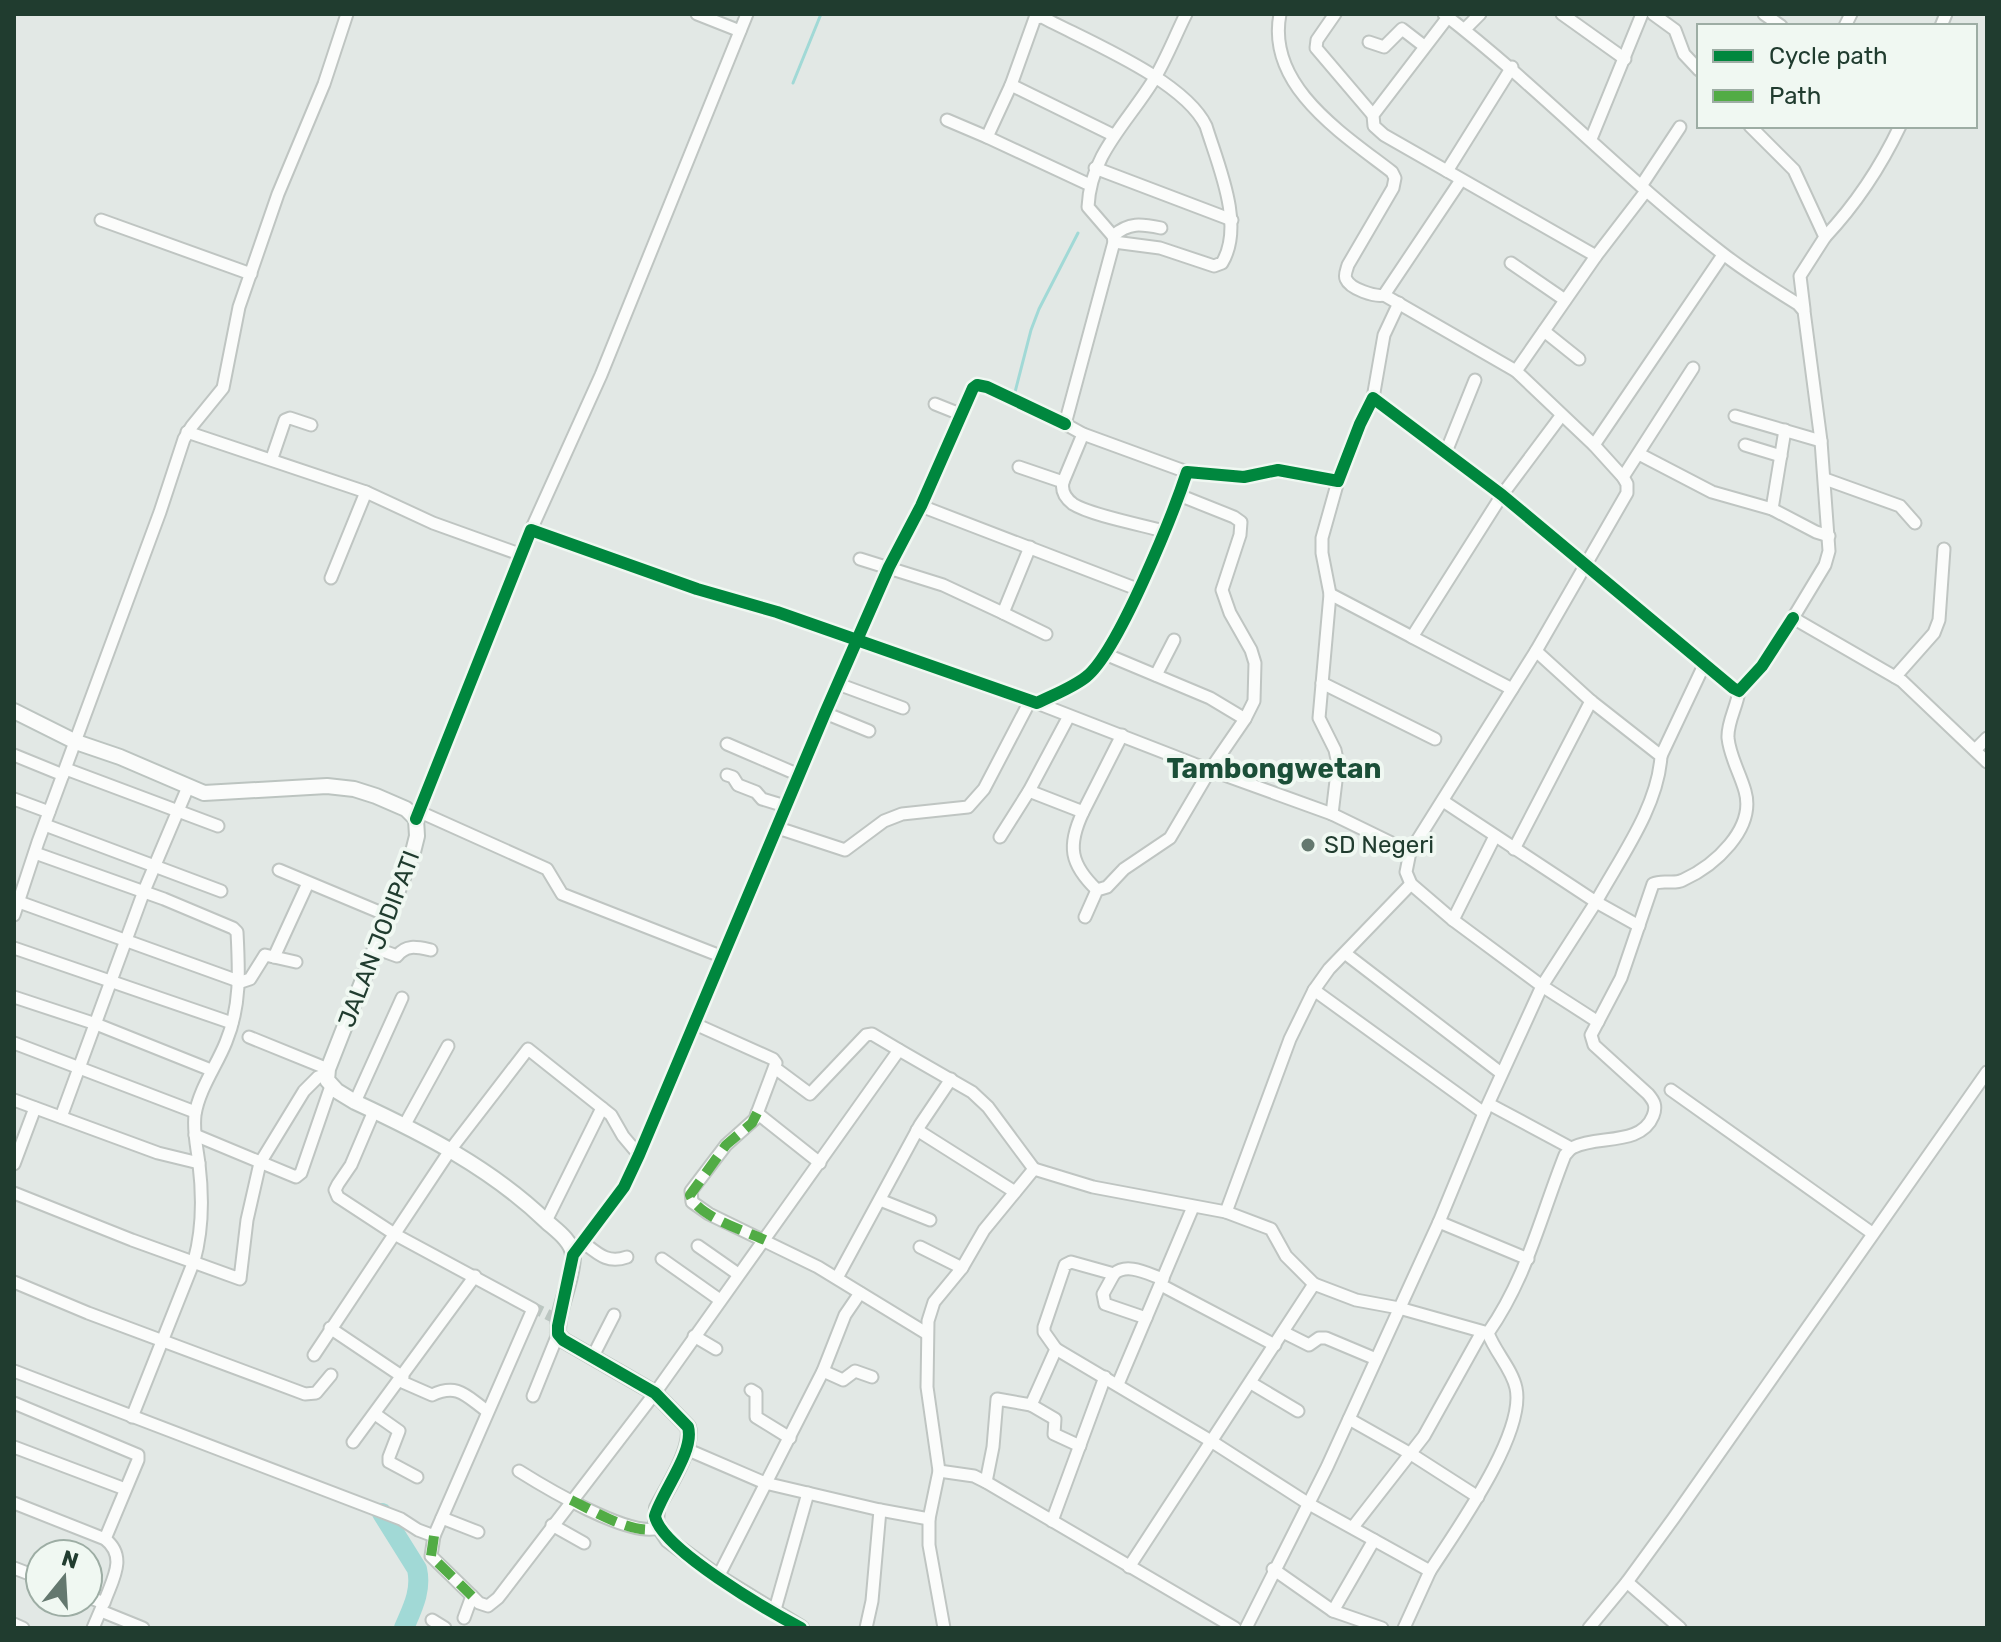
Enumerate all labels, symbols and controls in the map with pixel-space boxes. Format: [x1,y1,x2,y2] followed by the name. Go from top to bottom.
[1697,24,1977,128] legend
[1769,42,1888,70] text: Cycle path
[1769,82,1821,110] text: Path
[1166,752,1382,785] district label: Tambongwetan
[1324,831,1434,859] place label: SD Negeri
[1299,836,1317,854] marker: SD Negeri
[332,847,426,1031] street label: JALAN JODIPATI
[24,1538,104,1618] north arrow
[58,1544,82,1575] text: N

